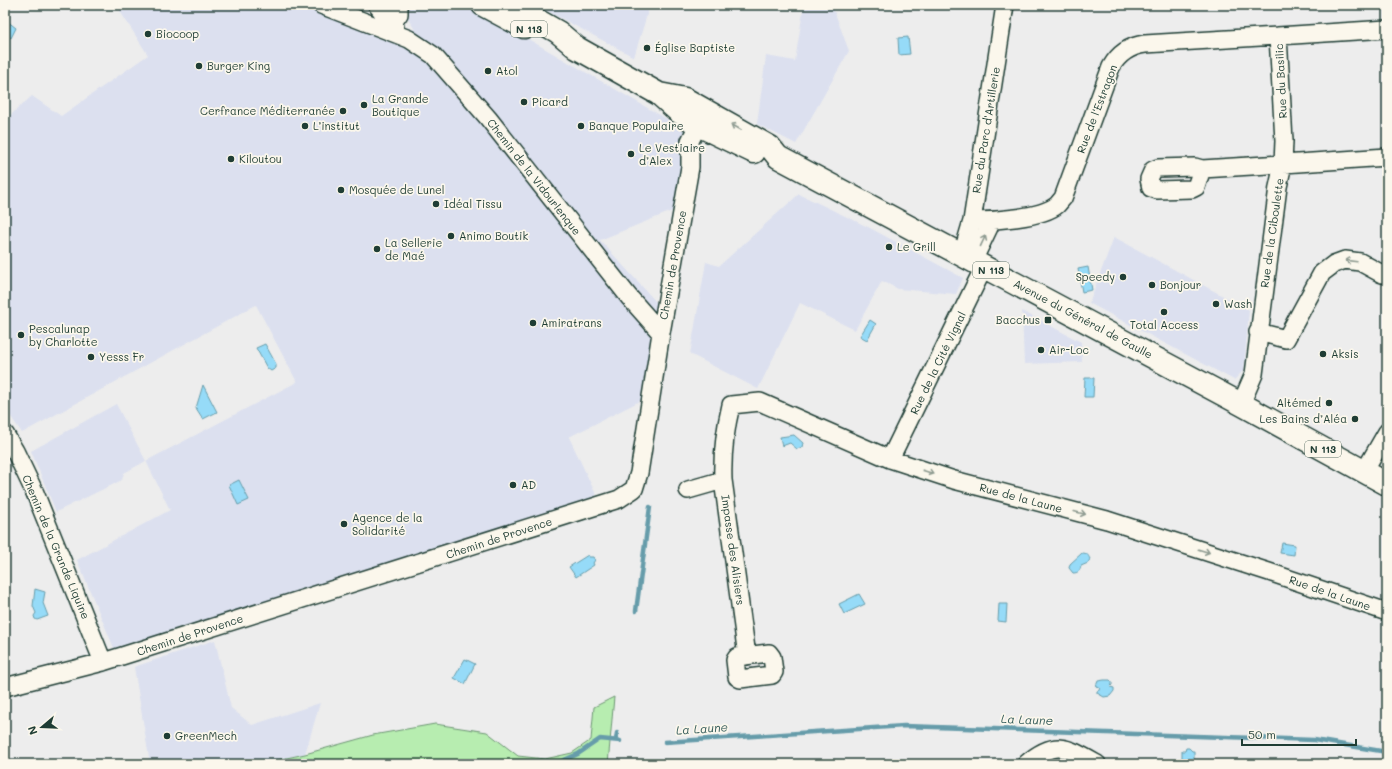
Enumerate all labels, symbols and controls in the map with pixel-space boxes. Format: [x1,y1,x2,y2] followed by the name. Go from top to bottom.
[511,21,547,37] road number: N 113
[156,26,199,41] place label: Biocoop
[143,29,153,39] marker: Biocoop
[655,40,735,55] place label: Église Baptiste
[642,43,652,53] marker: Église Baptiste
[1271,43,1290,119] street label: Rue du Basilic
[207,58,270,73] place label: Burger King
[194,61,204,71] marker: Burger King
[1073,62,1120,155] street label: Rue de l'Estragon
[496,63,518,78] place label: Atol
[968,65,1003,194] street label: Rue du Parc d'Artillerie
[483,66,493,76] marker: Atol
[372,91,429,119] place label: La Grande Boutique
[532,94,568,109] place label: Picard
[519,97,529,107] marker: Picard
[359,100,369,110] marker: La Grande Boutique
[200,103,335,118] place label: Cerfrance Méditerranée
[338,106,348,116] marker: Cerfrance Méditerranée
[484,115,585,238] street label: Chemin de la Vidourlenque
[313,118,360,133] place label: L’institut
[589,118,684,133] place label: Banque Populaire
[300,121,310,131] marker: L’institut
[576,121,586,131] marker: Banque Populaire
[730,122,742,130] one-way arrow
[639,140,705,168] place label: Le Vestiaire d’Alex
[626,149,636,159] marker: Le Vestiaire d’Alex
[239,151,282,166] place label: Kiloutou
[226,154,236,164] marker: Kiloutou
[1256,177,1287,289] street label: Rue de la Ciboulette
[349,182,445,197] place label: Mosquée de Lunel
[336,185,346,195] marker: Mosquée de Lunel
[444,196,502,211] place label: Idéal Tissu
[431,199,441,209] marker: Idéal Tissu
[656,209,690,321] street label: Chemin de Provence
[459,228,528,243] place label: Animo Boutik
[446,231,456,241] marker: Animo Boutik
[385,235,442,263] place label: La Sellerie de Maé
[980,236,987,248] one-way arrow
[897,239,936,254] place label: Le Grill
[884,242,894,252] marker: Le Grill
[372,244,382,254] marker: La Sellerie de Maé
[1345,257,1358,265] one-way arrow
[973,262,1009,278] road number: N 113
[1076,269,1115,284] place label: Speedy
[1118,272,1128,282] marker: Speedy
[1011,275,1155,362] street label: Avenue du Général de Gaulle
[1160,277,1201,292] place label: Bonjour
[1147,280,1157,290] marker: Bonjour
[1224,296,1252,311] place label: Wash
[1211,299,1221,309] marker: Wash
[1159,307,1169,317] marker: Total Access
[906,309,969,417] street label: Rue de la Cité Vignal
[996,312,1040,327] place label: Bacchus
[541,315,602,330] place label: Amiratrans
[1043,315,1053,325] marker: Bacchus
[1130,317,1198,332] place label: Total Access
[528,318,538,328] marker: Amiratrans
[29,321,98,349] place label: Pescalunap by Charlotte
[16,330,26,340] marker: Pescalunap by Charlotte
[1049,342,1089,357] place label: Air-Loc
[1036,345,1046,355] marker: Air-Loc
[1331,346,1359,361] place label: Aksis
[99,349,144,364] place label: Yesss Fr
[1318,349,1328,359] marker: Aksis
[86,352,96,362] marker: Yesss Fr
[1276,395,1321,410] place label: Altémed
[1324,398,1334,408] marker: Altémed
[1259,411,1347,426] place label: Les Bains d’Aléa
[1350,414,1360,424] marker: Les Bains d’Aléa
[1305,441,1341,457] road number: N 113
[921,468,933,476] one-way arrow
[19,472,94,621] street label: Chemin de la Grande Liquine
[521,477,536,492] place label: AD
[978,479,1064,516] street label: Rue de la Laune
[508,480,518,490] marker: AD
[718,494,749,606] street label: Impasse des Alisiers
[352,510,423,538] place label: Agence de la Solidarité
[1073,510,1086,517] one-way arrow
[444,513,554,562] street label: Chemin de Provence
[339,519,349,529] marker: Agence de la Solidarité
[1198,548,1210,556] one-way arrow
[1287,572,1373,614] street label: Rue de la Laune
[135,610,245,659] street label: Chemin de Provence
[22,707,62,747] north arrow
[1001,710,1053,728] water label: La Laune
[675,718,728,738] water label: La Laune
[1242,721,1356,747] scale bar
[24,724,41,737] text: N
[1248,726,1276,742] text: 50 m
[175,728,237,743] place label: GreenMech
[162,731,172,741] marker: GreenMech

